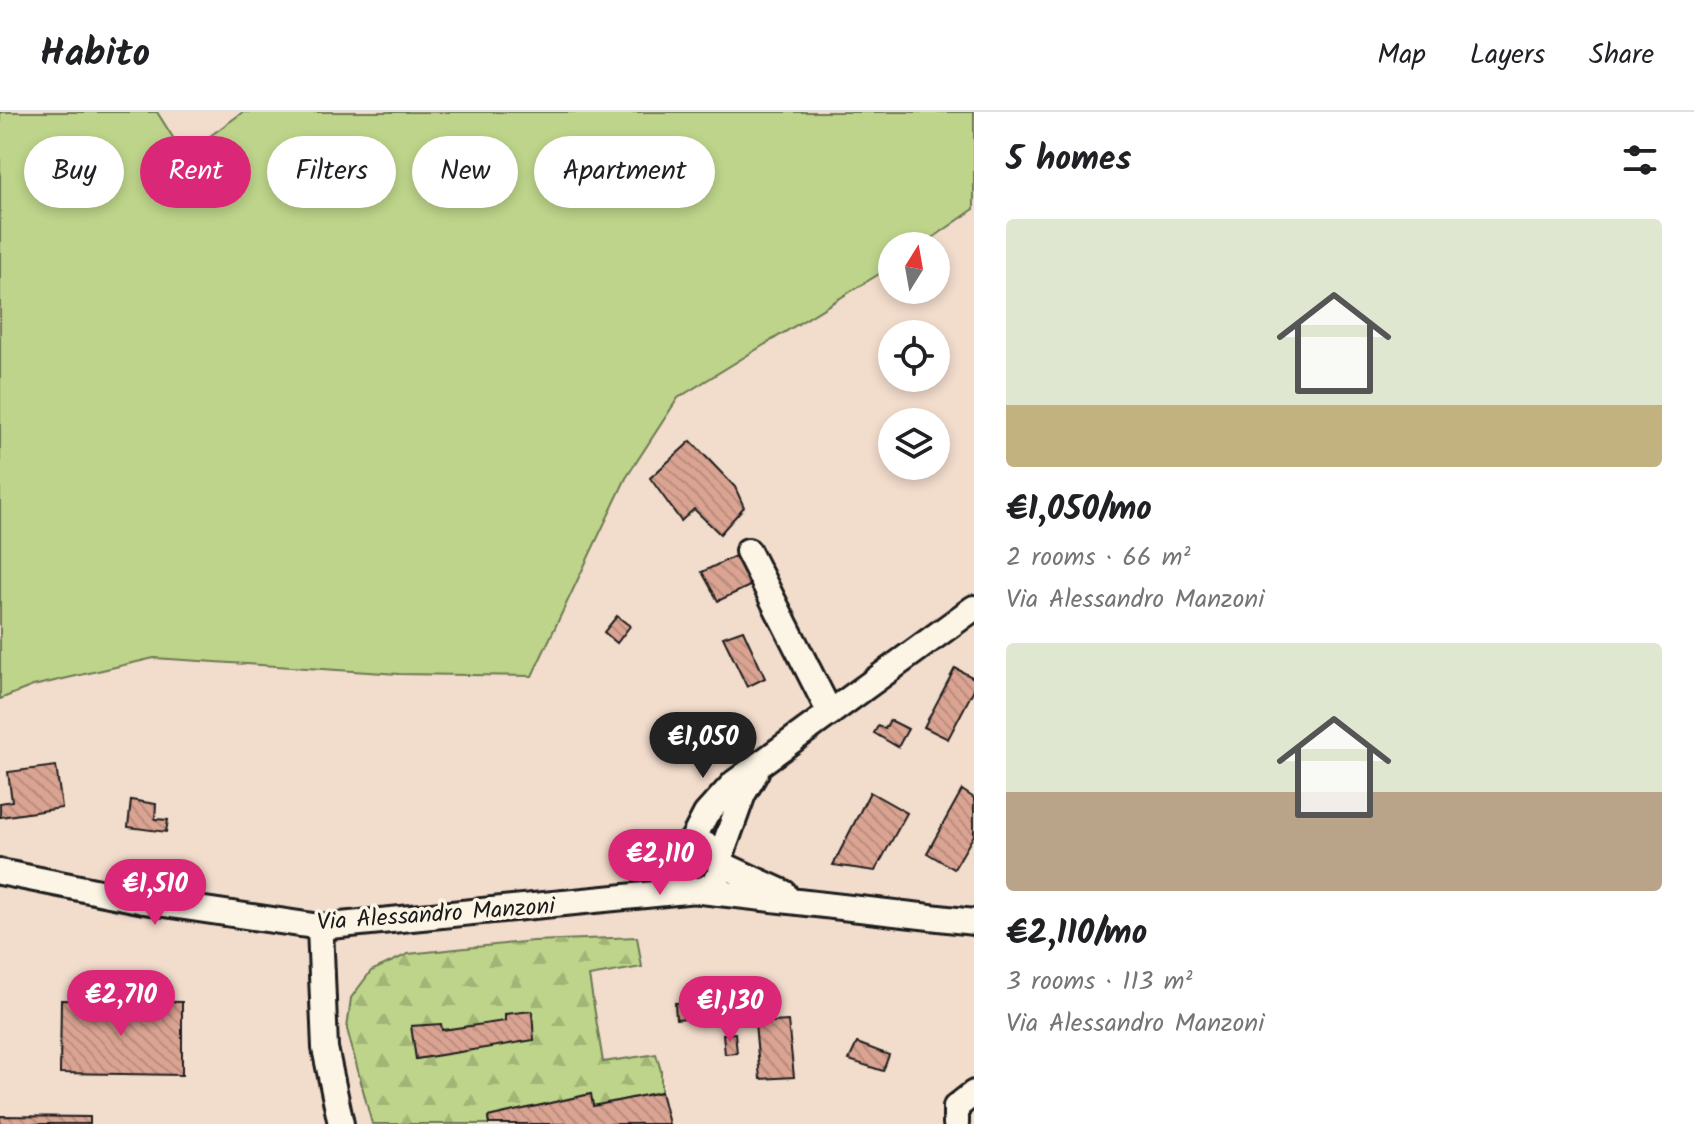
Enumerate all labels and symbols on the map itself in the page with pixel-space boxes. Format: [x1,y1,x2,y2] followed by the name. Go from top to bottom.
[878,232,950,304] north arrow
[638,712,768,780] pin: €1,050
[595,829,725,897] pin: €2,110
[90,859,220,927] pin: €1,510
[316,887,558,943] street label: Via Alessandro Manzoni
[56,970,186,1038] pin: €2,710
[665,976,795,1044] pin: €1,130

